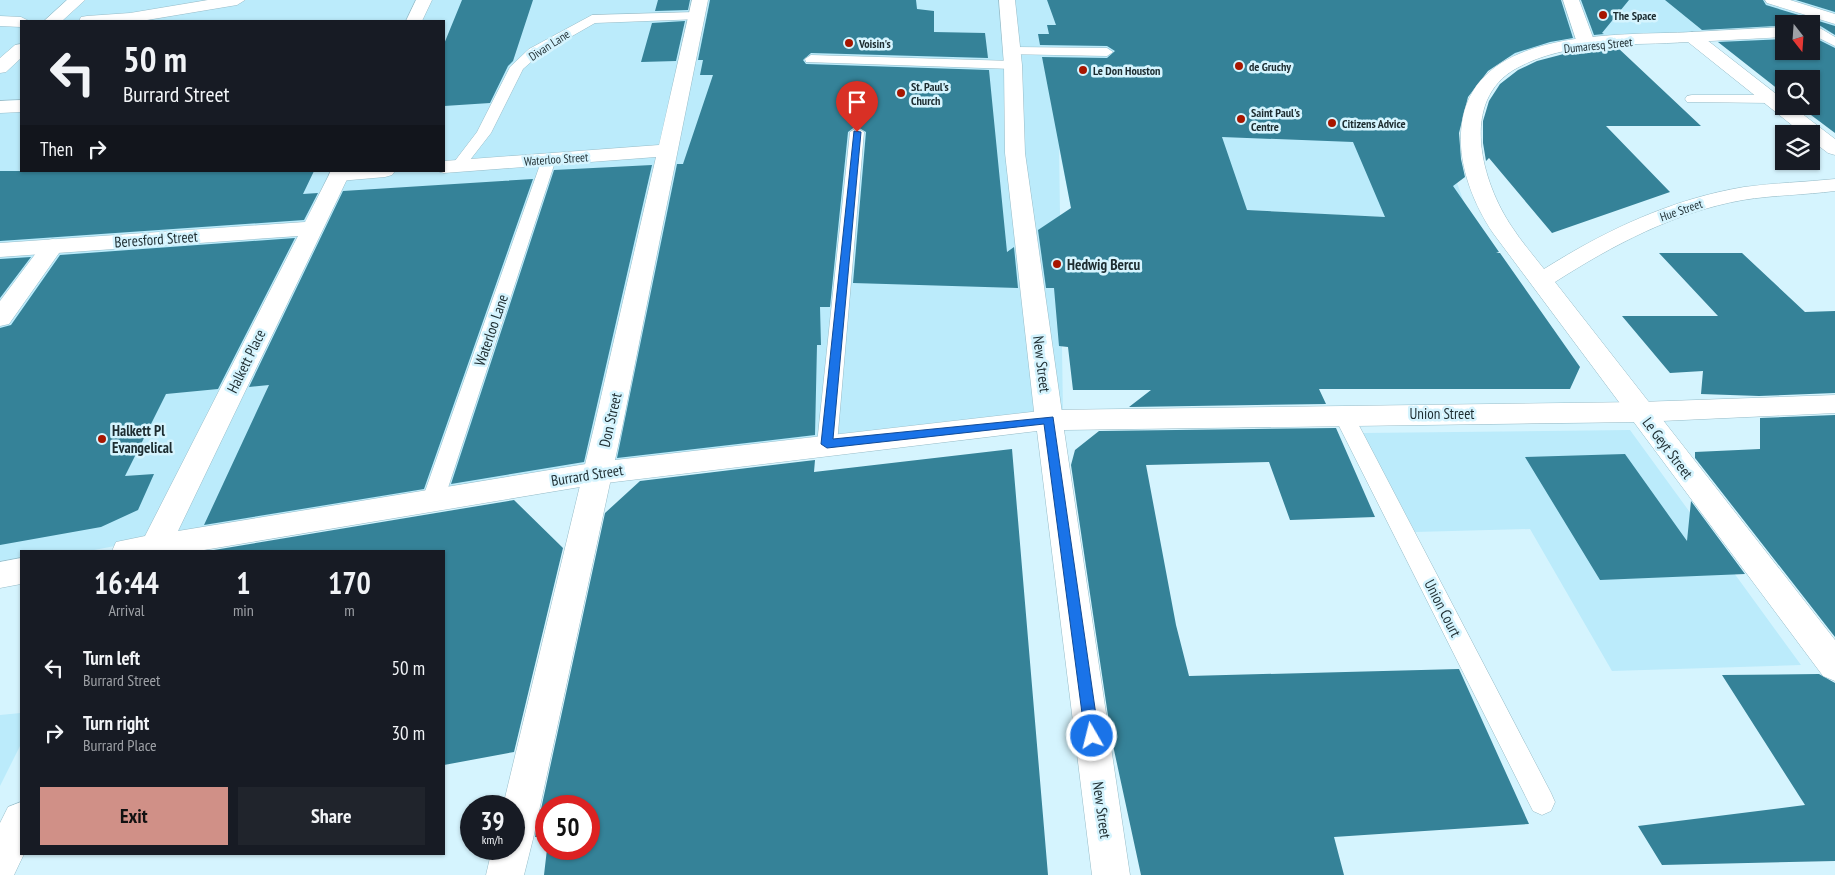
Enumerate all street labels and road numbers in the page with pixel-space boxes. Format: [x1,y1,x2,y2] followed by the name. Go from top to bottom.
[526,26,572,64] street label: Divan Lane
[1563,34,1634,56] street label: Dumaresq Street
[523,149,589,169] street label: Waterloo Street
[1658,196,1705,224] street label: Hue Street
[114,227,198,251] street label: Beresford Street
[470,292,512,368] street label: Waterloo Lane
[222,326,270,396] street label: Halkett Place
[1029,335,1055,393] street label: New Street
[595,391,625,449] street label: Don Street
[1410,404,1474,423] street label: Union Street
[1639,413,1697,483] street label: Le Geyt Street
[550,460,624,490] street label: Burrard Street
[1420,576,1466,640] street label: Union Court
[1089,780,1115,840] street label: New Street

